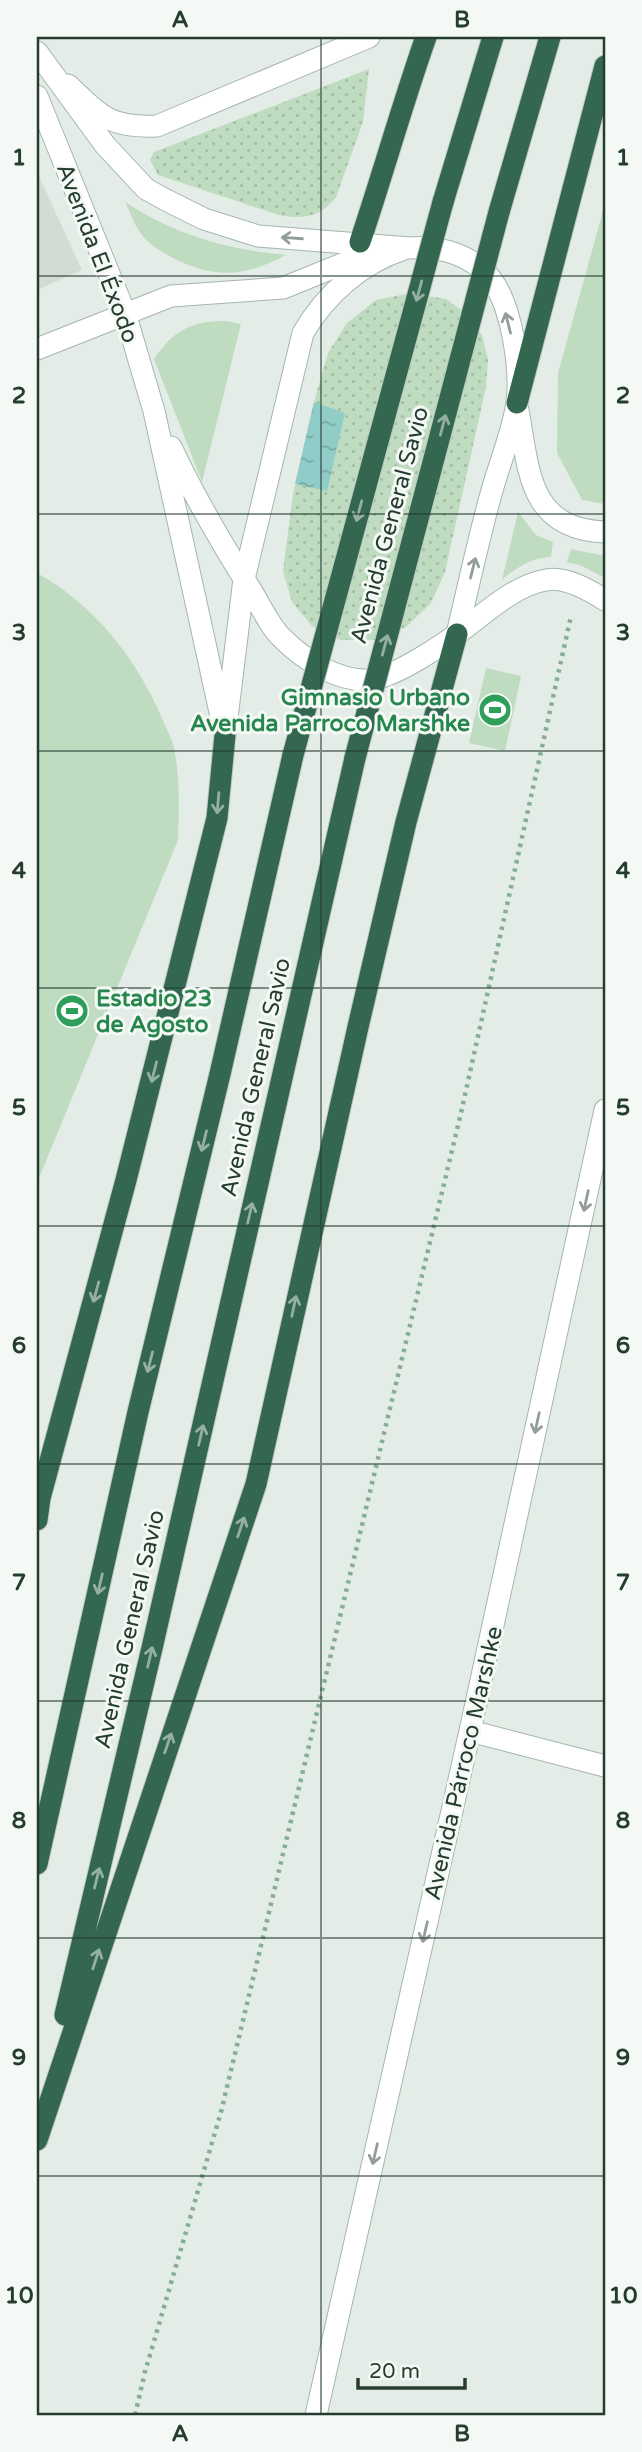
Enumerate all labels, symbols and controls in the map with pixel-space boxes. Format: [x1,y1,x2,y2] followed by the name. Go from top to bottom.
[171,6,189,34] text: A
[454,6,470,34] text: B
[12,144,26,172] text: 1
[616,144,630,172] text: 1
[50,160,144,347] street label: Avenida El Éxodo
[281,231,304,244] one-way arrow
[412,279,425,302] one-way arrow
[501,312,514,334] one-way arrow
[12,382,26,410] text: 2
[616,382,630,410] text: 2
[345,404,435,647] street label: Avenida General Savio
[437,414,450,437] one-way arrow
[352,500,365,522] one-way arrow
[467,557,480,580] one-way arrow
[12,619,26,647] text: 3
[616,619,630,647] text: 3
[379,634,392,656] one-way arrow
[190,684,470,738] place label: Gimnasio Urbano Avenida Parroco Marshke
[476,691,514,729] sports icon: Gimnasio Urbano Avenida Parroco Marshke
[211,792,224,814] one-way arrow
[12,857,27,885] text: 4
[616,857,631,885] text: 4
[215,955,297,1199] street label: Avenida General Savio
[96,985,212,1039] place label: Estadio 23 de Agosto
[53,992,91,1030] sports icon: Estadio 23 de Agosto
[147,1060,160,1083] one-way arrow
[12,1094,26,1122] text: 5
[616,1094,630,1122] text: 5
[197,1129,210,1152] one-way arrow
[578,1189,592,1212] one-way arrow
[244,1202,258,1225] one-way arrow
[89,1280,102,1303] one-way arrow
[288,1295,302,1318] one-way arrow
[12,1332,26,1360] text: 6
[616,1332,630,1360] text: 6
[143,1350,157,1373] one-way arrow
[530,1411,544,1434] one-way arrow
[194,1424,208,1447] one-way arrow
[89,1507,171,1751] street label: Avenida General Savio
[236,1517,248,1539] one-way arrow
[12,1569,26,1597] text: 7
[616,1569,630,1597] text: 7
[92,1572,106,1595] one-way arrow
[419,1624,509,1903] street label: Avenida Párroco Marshke
[144,1646,157,1668] one-way arrow
[162,1732,175,1754] one-way arrow
[12,1807,26,1835] text: 8
[616,1807,630,1835] text: 8
[91,1867,104,1890] one-way arrow
[418,1920,431,1943] one-way arrow
[91,1948,103,1970] one-way arrow
[12,2044,26,2072] text: 9
[616,2044,630,2072] text: 9
[368,2142,381,2165] one-way arrow
[5,2282,33,2310] text: 10
[609,2282,637,2310] text: 10
[358,2347,465,2391] scale bar
[369,2359,420,2384] text: 20 m
[171,2420,189,2448] text: A
[454,2420,470,2448] text: B

